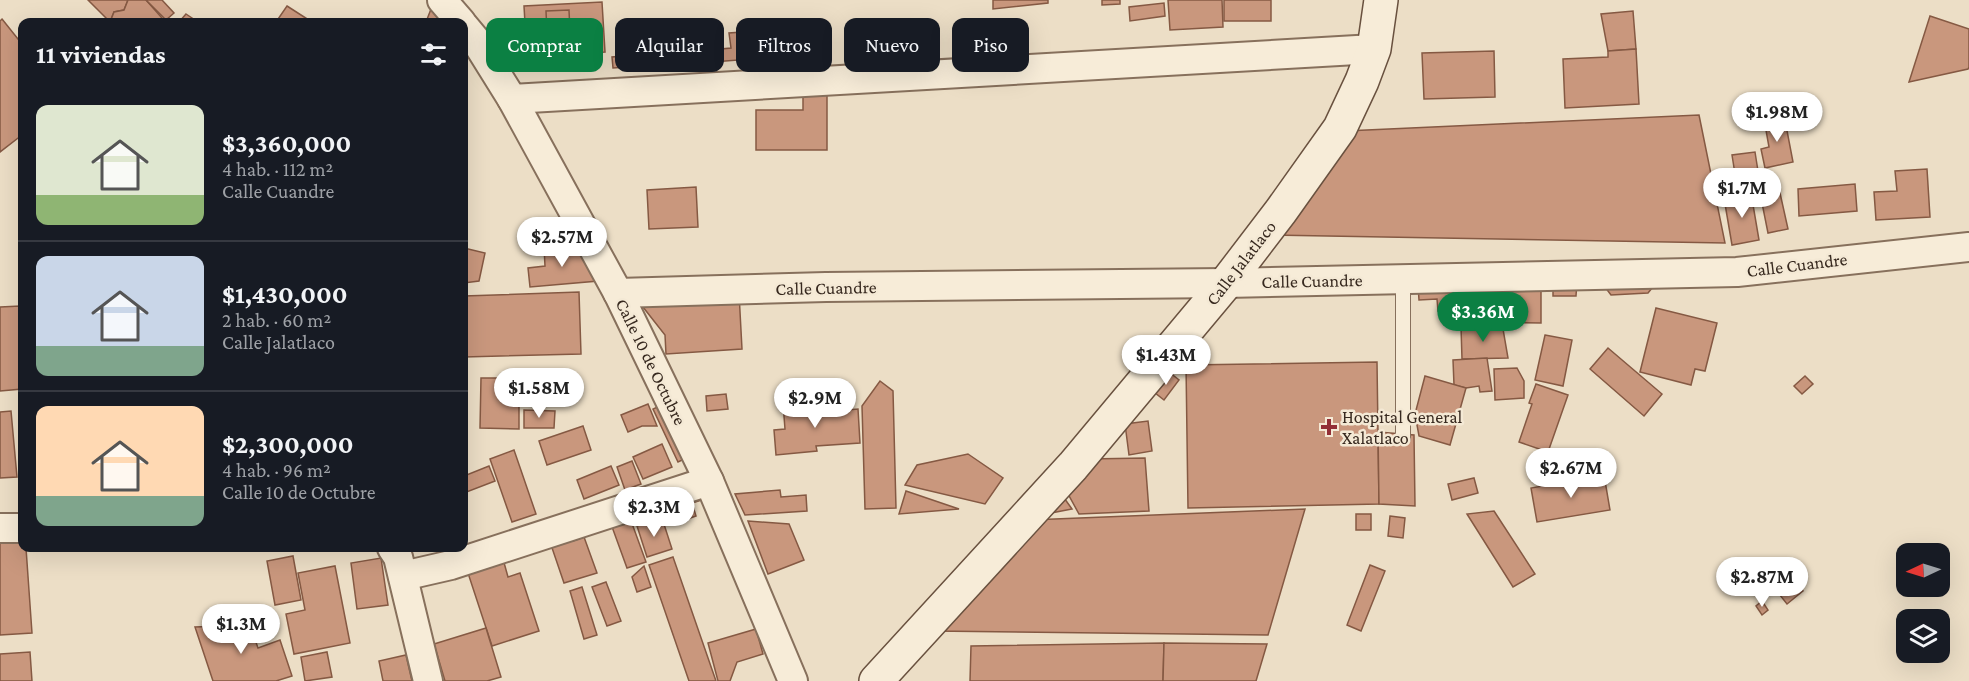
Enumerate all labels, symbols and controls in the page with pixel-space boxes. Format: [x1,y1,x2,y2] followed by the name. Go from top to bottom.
[486,18,603,72] chip: Comprar
[615,18,724,72] chip: Alquilar
[736,18,832,72] chip: Filtros
[844,18,940,72] chip: Nuevo
[952,18,1029,72] chip: Piso
[417,38,450,71] icon: filters
[36,40,166,69] text: 11 viviendas
[1728,92,1826,143] pin: $1.98M
[1746,100,1808,122] text: $1.98M
[84,129,156,201] icon: home
[222,129,351,158] text: $3,360,000
[222,158,333,180] text: 4 hab. · 112 m²
[1700,168,1784,219] pin: $1.7M
[1717,176,1767,198] text: $1.7M
[222,180,334,202] text: Calle Cuandre
[513,217,611,268] pin: $2.57M
[1202,217,1280,309] street label: Calle Jalatlaco
[531,225,593,247] text: $2.57M
[1746,249,1848,281] street label: Calle Cuandre
[1261,270,1363,292] street label: Calle Cuandre
[775,277,877,299] street label: Calle Cuandre
[84,280,156,352] icon: home
[222,280,348,309] text: $1,430,000
[1434,292,1532,343] pin: $3.36M
[612,296,690,429] street label: Calle 10 de Octubre
[1451,300,1515,322] text: $3.36M
[222,309,331,331] text: 2 hab. · 60 m²
[222,331,335,353] text: Calle Jalatlaco
[1117,335,1215,386] pin: $1.43M
[1136,343,1196,365] text: $1.43M
[490,368,588,419] pin: $1.58M
[508,376,570,398] text: $1.58M
[773,378,857,429] pin: $2.9M
[788,386,842,408] text: $2.9M
[1342,407,1463,448] place label: Hospital General Xalatlaco
[1320,418,1338,436] marker: Hospital General Xalatlaco
[84,430,156,502] icon: home
[222,430,354,459] text: $2,300,000
[1522,448,1620,499] pin: $2.67M
[1540,456,1602,478] text: $2.67M
[222,459,331,481] text: 4 hab. · 96 m²
[222,481,375,503] text: Calle 10 de Octubre
[612,487,696,538] pin: $2.3M
[628,495,680,517] text: $2.3M
[1896,543,1950,597] north arrow
[1896,543,1950,663] map controls
[1713,557,1811,608] pin: $2.87M
[1730,565,1794,587] text: $2.87M
[199,604,283,655] pin: $1.3M
[1896,609,1950,663] button: layers
[216,612,266,634] text: $1.3M

